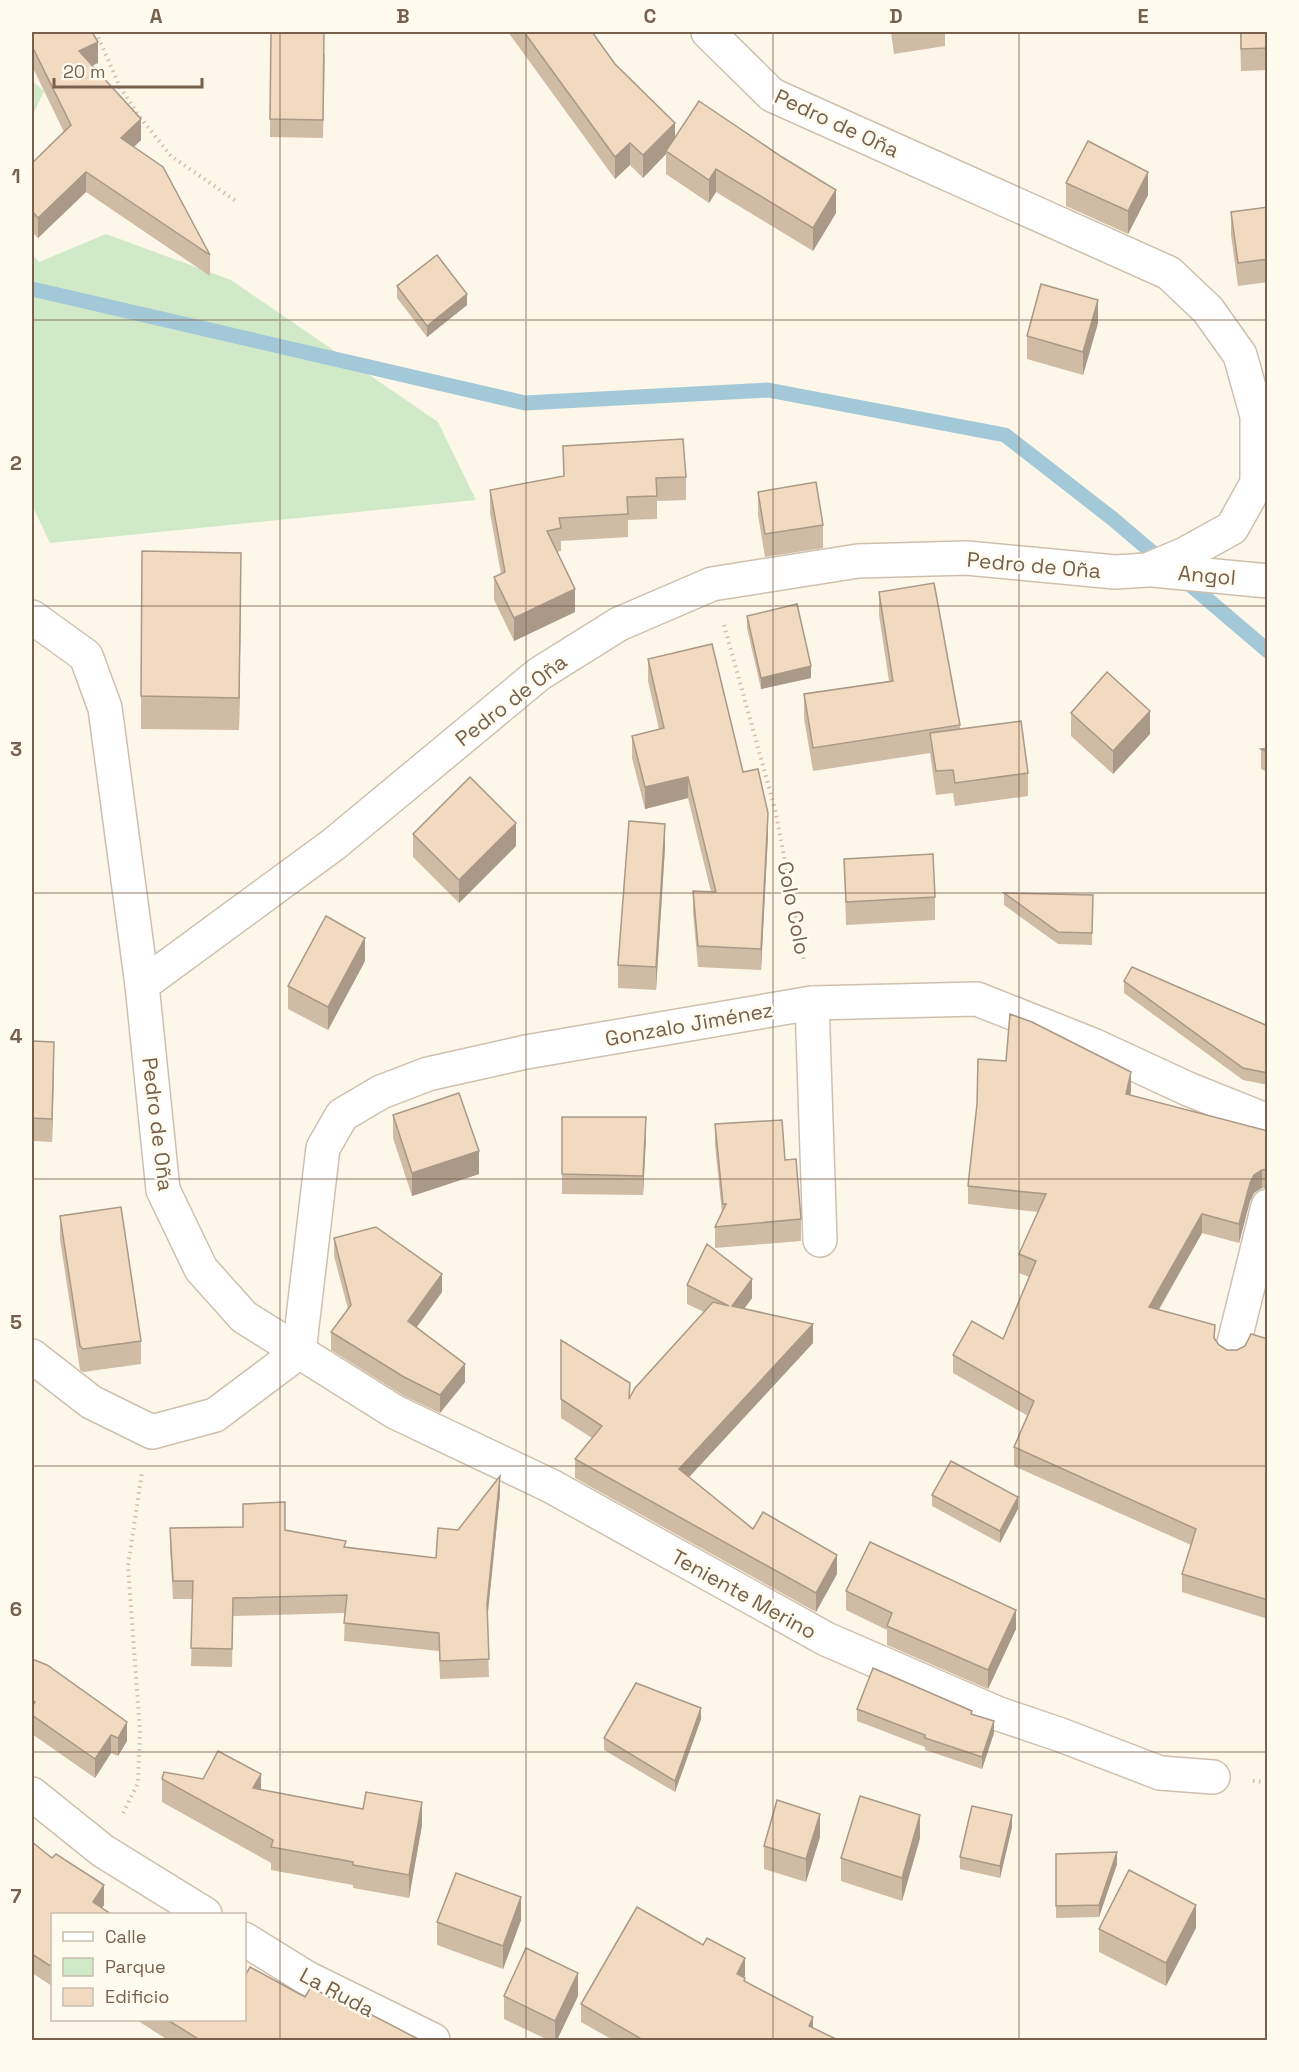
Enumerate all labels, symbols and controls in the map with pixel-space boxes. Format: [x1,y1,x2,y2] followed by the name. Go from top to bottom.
[150,3,163,29] text: A
[396,3,410,29] text: B
[644,3,657,29] text: C
[889,3,903,29] text: D
[1137,3,1149,29] text: E
[54,51,202,89] scale bar
[63,60,106,83] text: 20 m
[770,82,904,164] street label: Pedro de Oña
[11,163,21,189] text: 1
[10,450,22,476] text: 2
[966,546,1102,584] street label: Pedro de Oña
[1177,559,1237,591] street label: Angol
[450,648,572,752] street label: Pedro de Oña
[10,736,22,762] text: 3
[772,859,816,957] street label: Colo Colo
[603,996,775,1052] street label: Gonzalo Jiménez
[10,1023,23,1049] text: 4
[136,1056,180,1192] street label: Pedro de Oña
[10,1309,22,1335] text: 5
[666,1543,822,1645] street label: Teniente Merino
[10,1596,22,1622] text: 6
[10,1883,22,1909] text: 7
[51,1913,246,2021] legend
[105,1925,146,1948] text: Calle
[105,1955,166,1978] text: Parque
[295,1961,379,2023] street label: La Ruda
[105,1985,169,2008] text: Edificio

